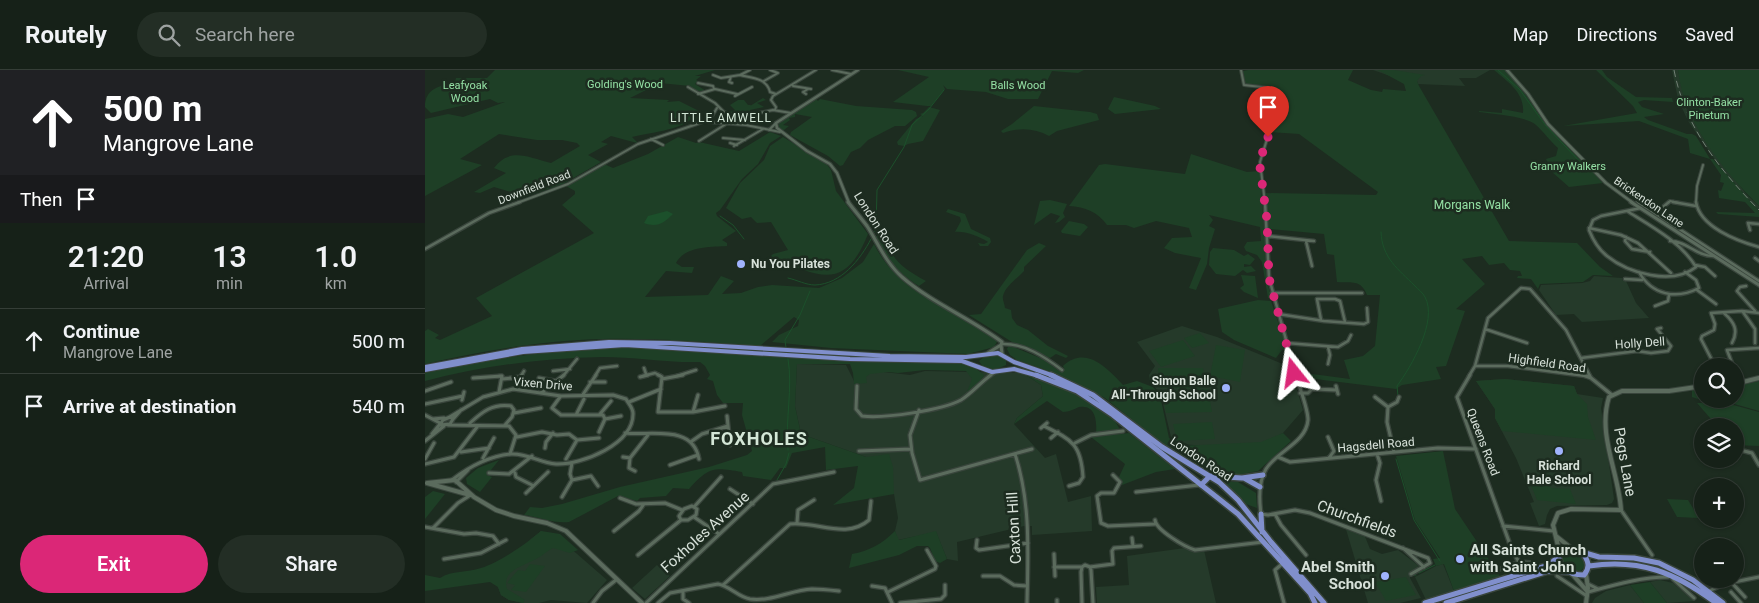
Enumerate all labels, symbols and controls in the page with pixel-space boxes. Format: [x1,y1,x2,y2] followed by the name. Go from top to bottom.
[137,12,487,57] search box
[25,21,107,49] text: Routely
[155,21,183,49] icon: search
[195,23,295,46] text: Search here
[1513,24,1548,45] text: Map
[1576,24,1657,45] text: Directions
[1685,24,1734,45] text: Saved
[587,78,663,91] park label: Golding's Wood
[443,79,488,105] park label: Leafyoak Wood
[991,79,1045,92] park label: Balls Wood
[1247,86,1289,137] pin
[103,89,202,130] text: 500 m
[20,90,85,155] icon: ahead
[1254,93,1282,121] icon: arrive
[1676,96,1742,122] park label: Clinton-Baker Pinetum
[670,111,772,125] district label: LITTLE AMWELL
[103,131,254,156] text: Mangrove Lane
[1530,160,1606,173] park label: Granny Walkers
[496,168,572,207] street label: Downfield Road
[1611,174,1686,231] street label: Brickendon Lane
[72,185,100,213] icon: arrive
[20,188,62,211] text: Then
[851,190,901,256] street label: London Road
[1434,198,1511,212] park label: Morgans Walk
[68,239,145,274] text: 21:20
[212,239,247,274] text: 13
[314,239,357,274] text: 1.0
[751,257,830,271] place label: Nu You Pilates
[735,258,747,270] marker: Nu You Pilates
[83,274,129,293] text: Arrival
[216,274,243,293] text: min
[325,274,347,293] text: km
[63,320,140,343] text: Continue
[20,327,48,355] icon: ahead
[352,330,405,353] text: 500 m
[1615,334,1665,352] street label: Holly Dell
[63,343,173,362] text: Mangrove Lane
[1267,346,1319,398] position arrow
[1507,351,1587,375] street label: Highfield Road
[1694,358,1744,588] map controls
[1694,358,1744,408] button: search
[513,374,573,394] street label: Vixen Drive
[1111,374,1217,402] place label: Simon Balle All-Through School
[1220,382,1232,394] marker: Simon Balle All-Through School
[20,392,48,420] icon: arrive
[63,395,236,418] text: Arrive at destination
[352,395,405,418] text: 540 m
[1464,406,1502,478] street label: Queens Road
[1694,418,1744,468] button: layers
[1610,426,1640,498] street label: Pegs Lane
[710,428,808,449] district label: FOXHOLES
[1168,434,1234,484] street label: London Road
[1337,435,1415,455] street label: Hagsdell Road
[1553,445,1565,457] marker: Richard Hale School
[1527,459,1591,487] place label: Richard Hale School
[1694,478,1744,528] button: +
[657,488,753,576] street label: Foxholes Avenue
[1003,491,1025,565] street label: Caxton Hill
[1315,496,1399,542] street label: Churchfields
[20,535,208,593] button: Exit
[218,535,405,593] button: Share
[1694,538,1744,588] button: −
[1470,541,1586,576] place label: All Saints Church with Saint John
[1454,553,1466,565] marker: All Saints Church with Saint John
[1301,558,1375,593] place label: Abel Smith School
[1379,570,1391,582] marker: Abel Smith School

